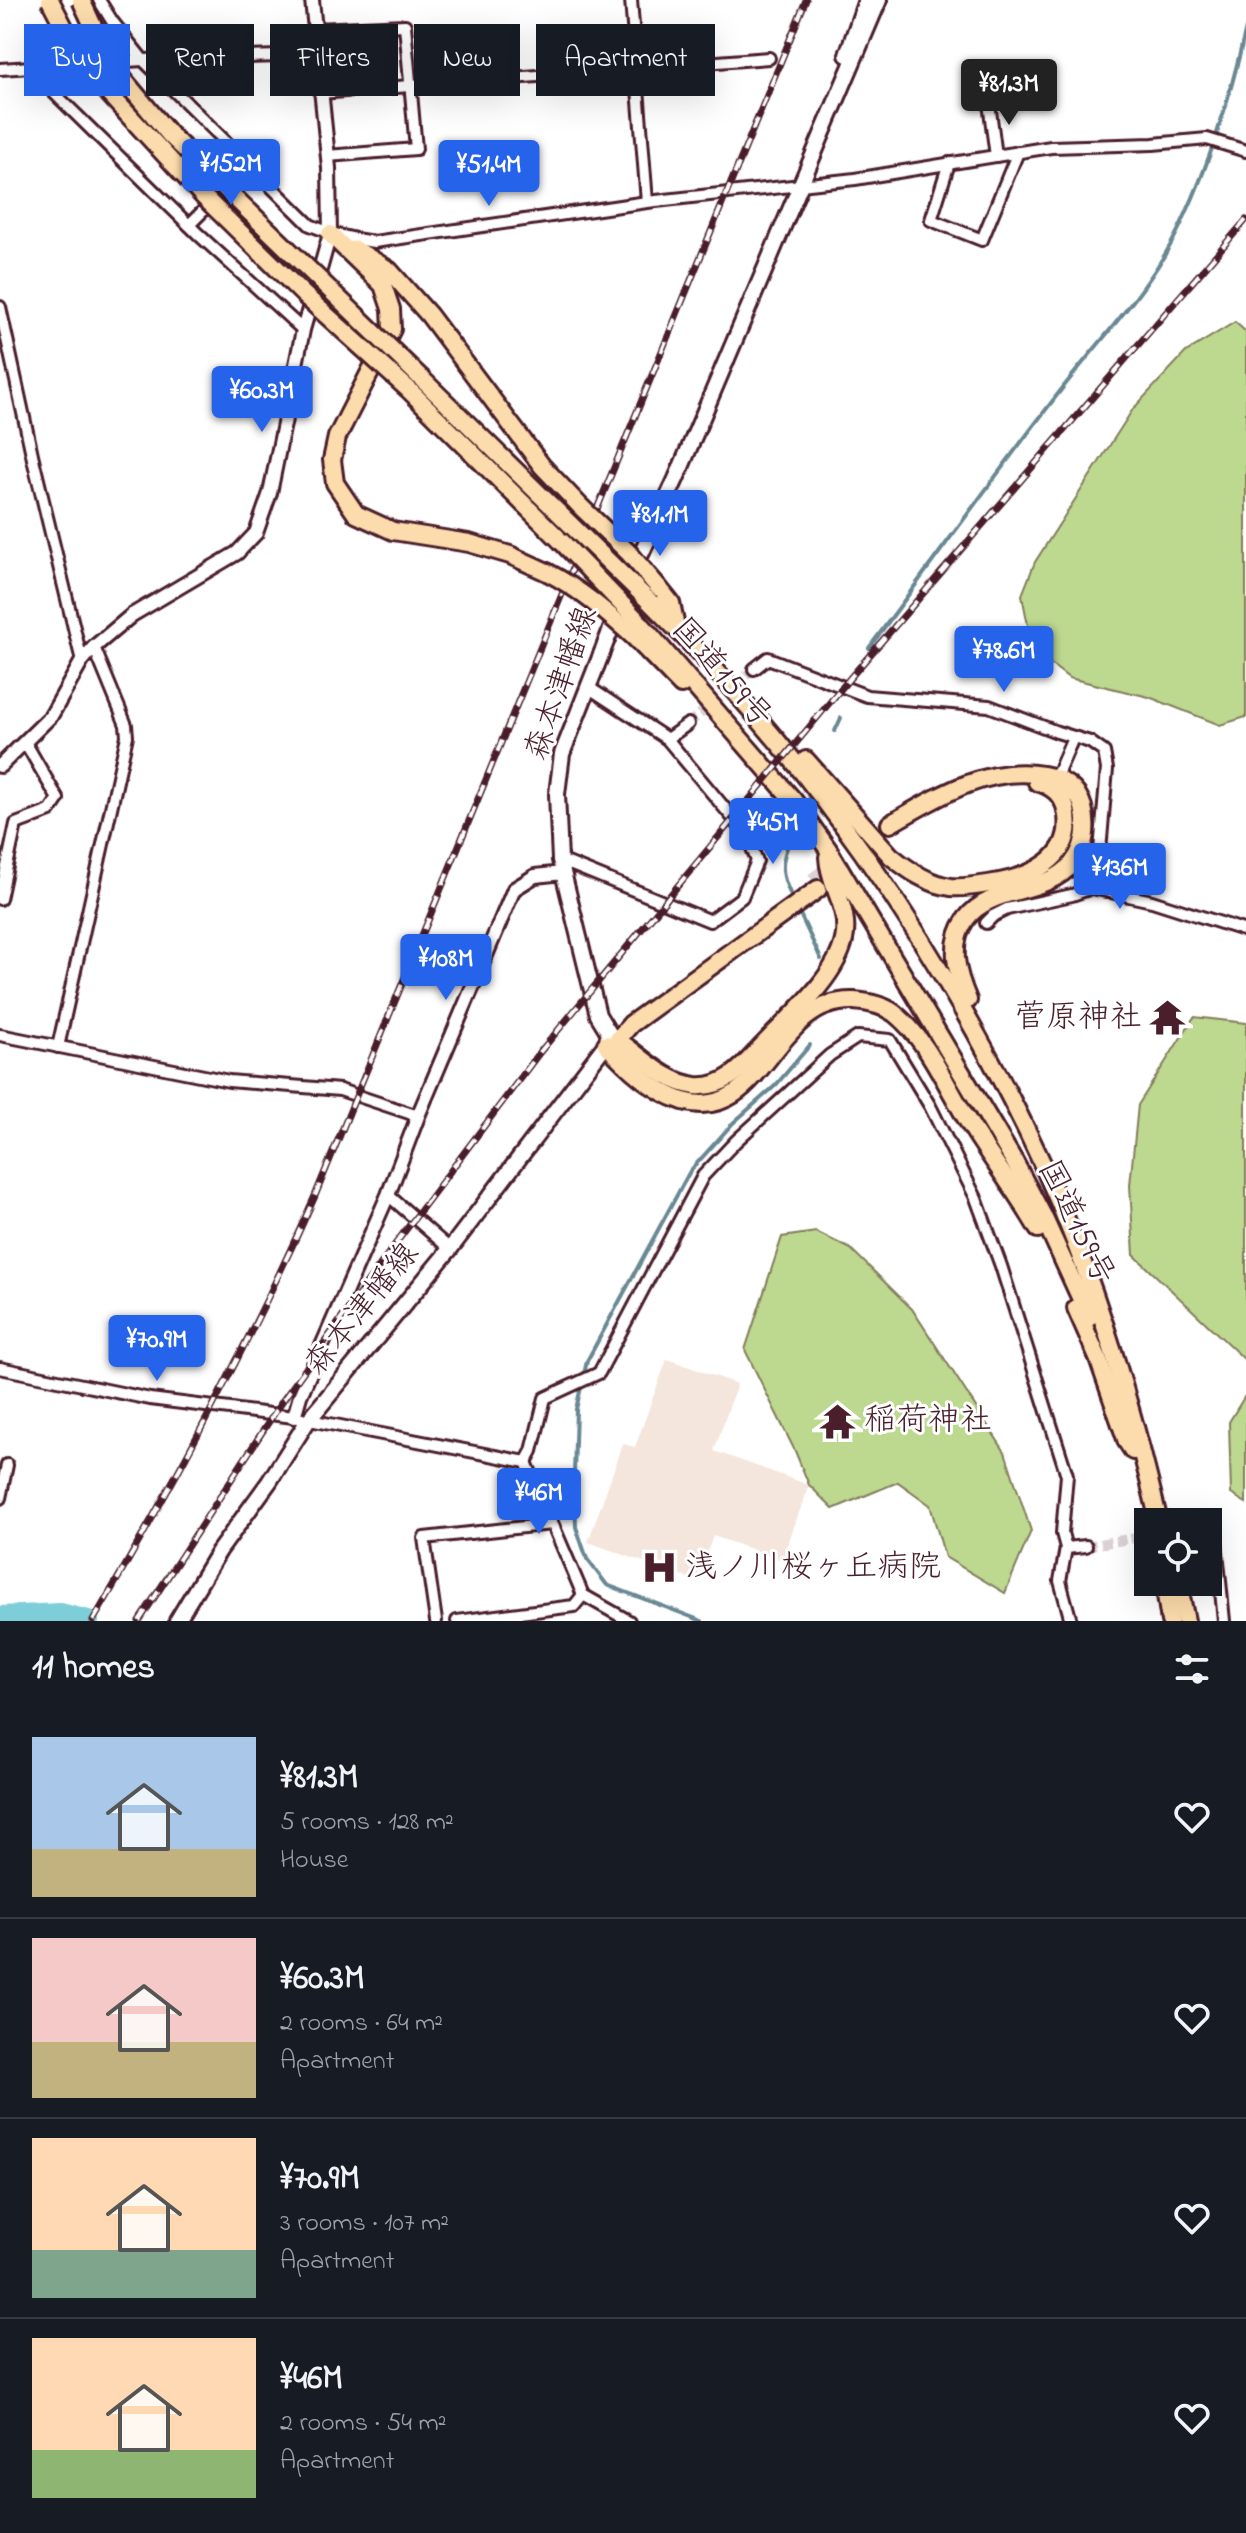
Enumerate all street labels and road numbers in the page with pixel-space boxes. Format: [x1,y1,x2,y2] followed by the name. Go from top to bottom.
[515,601,611,767] street label: 森本津幡線
[659,608,783,740] street label: 国道159号
[1024,1152,1126,1294] street label: 国道159号
[294,1233,432,1387] street label: 森本津幡線

